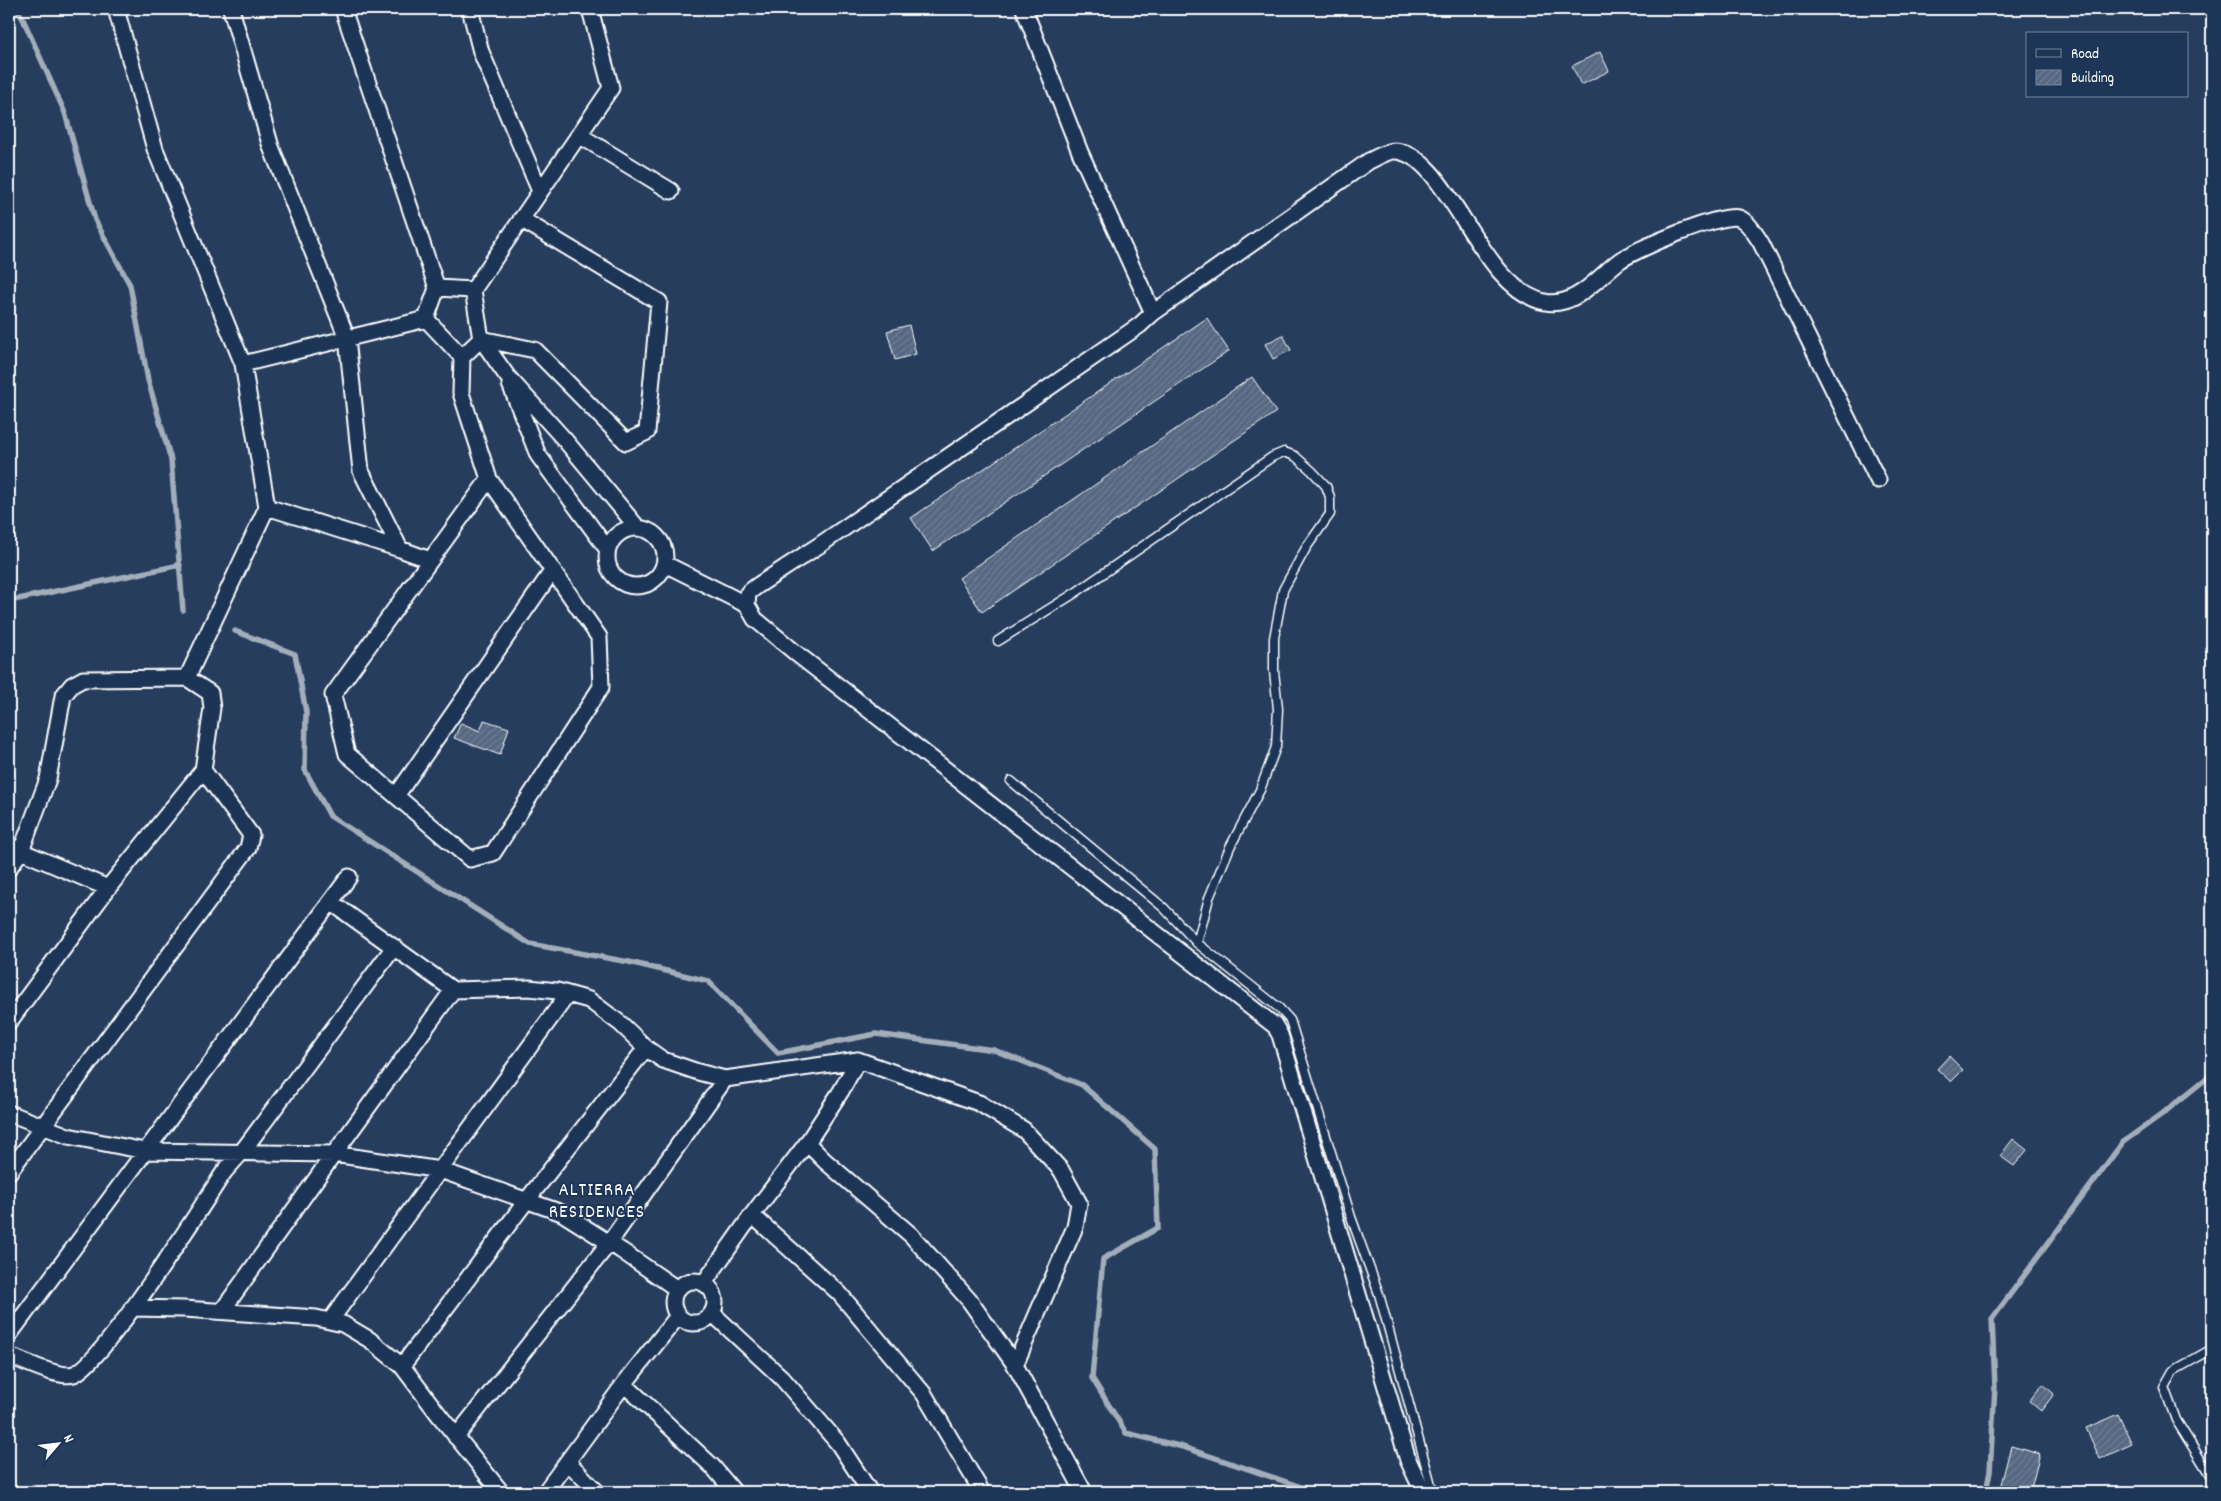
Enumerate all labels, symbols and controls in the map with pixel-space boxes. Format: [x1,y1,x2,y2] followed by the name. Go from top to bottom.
[2026,32,2188,98] legend
[2071,44,2099,66] text: Road
[2071,68,2114,90] text: Building
[549,1178,645,1227] district label: ALTIERRA RESIDENCES
[32,1418,82,1468] north arrow
[57,1431,78,1447] text: N

